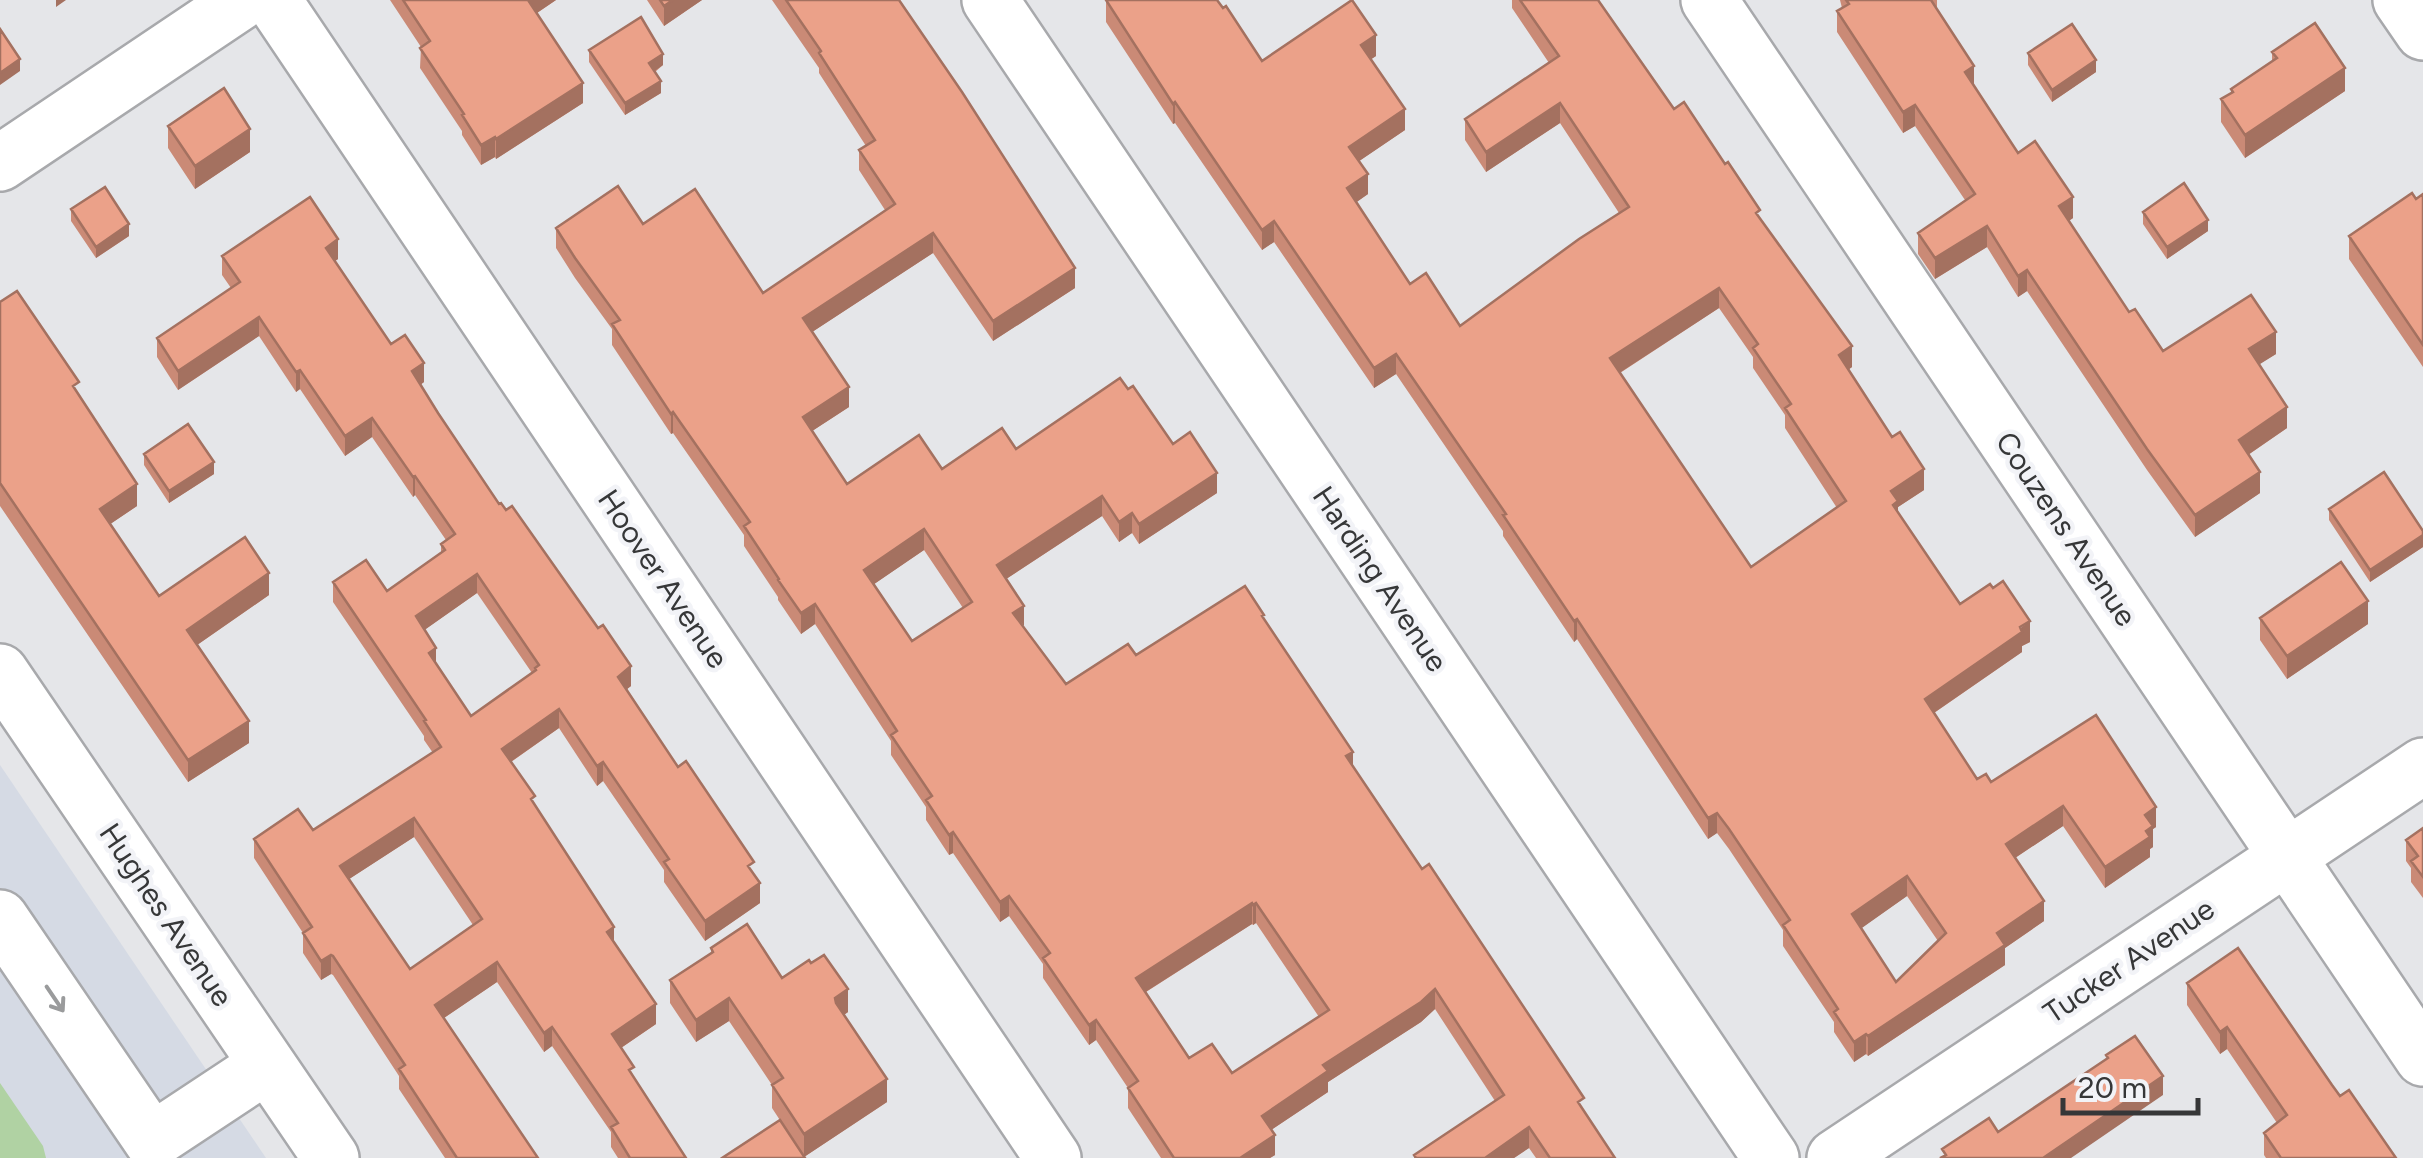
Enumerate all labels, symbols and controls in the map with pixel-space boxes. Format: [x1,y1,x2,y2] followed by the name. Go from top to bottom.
[1988,424,2145,633] street label: Couzens Avenue
[1305,479,1456,678] street label: Harding Avenue
[590,482,737,675] street label: Hoover Avenue
[92,816,241,1013] street label: Hughes Avenue
[2036,890,2221,1031] street label: Tucker Avenue
[44,984,65,1012] one-way arrow
[2063,1053,2198,1115] scale bar
[2078,1069,2147,1106] text: 20 m

